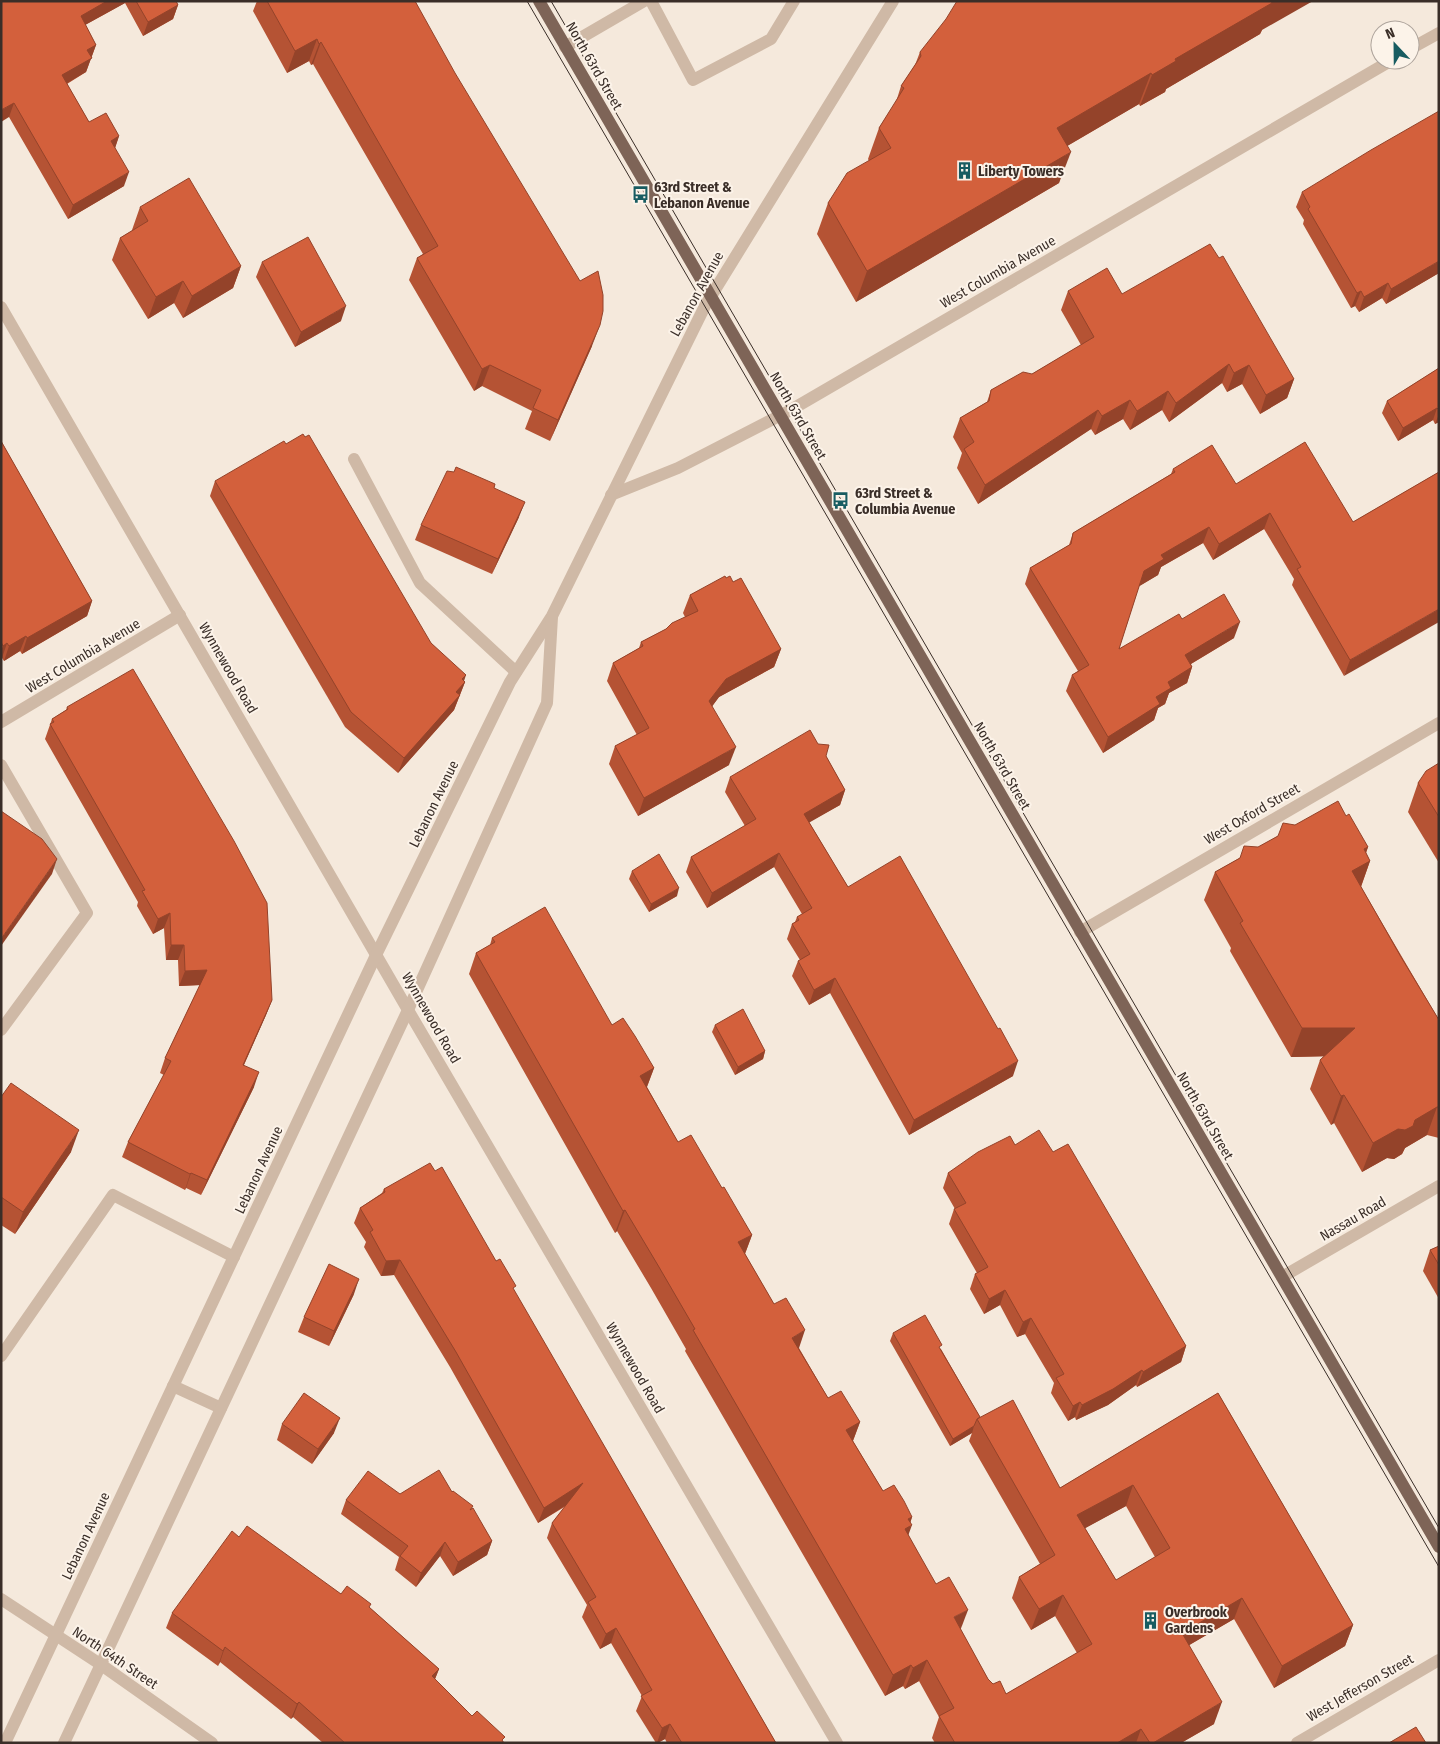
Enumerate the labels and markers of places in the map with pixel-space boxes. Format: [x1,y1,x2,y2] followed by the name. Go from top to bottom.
[954,161,974,181] building icon: Liberty Towers
[978,163,1064,180] place label: Liberty Towers
[654,179,750,212] place label: 63rd Street & Lebanon Avenue
[630,185,650,205] bus stop icon: 63rd Street & Lebanon Avenue
[855,485,955,518] place label: 63rd Street & Columbia Avenue
[831,491,851,511] bus stop icon: 63rd Street & Columbia Avenue
[1165,1604,1228,1637] place label: Overbrook Gardens
[1141,1610,1161,1630] building icon: Overbrook Gardens

